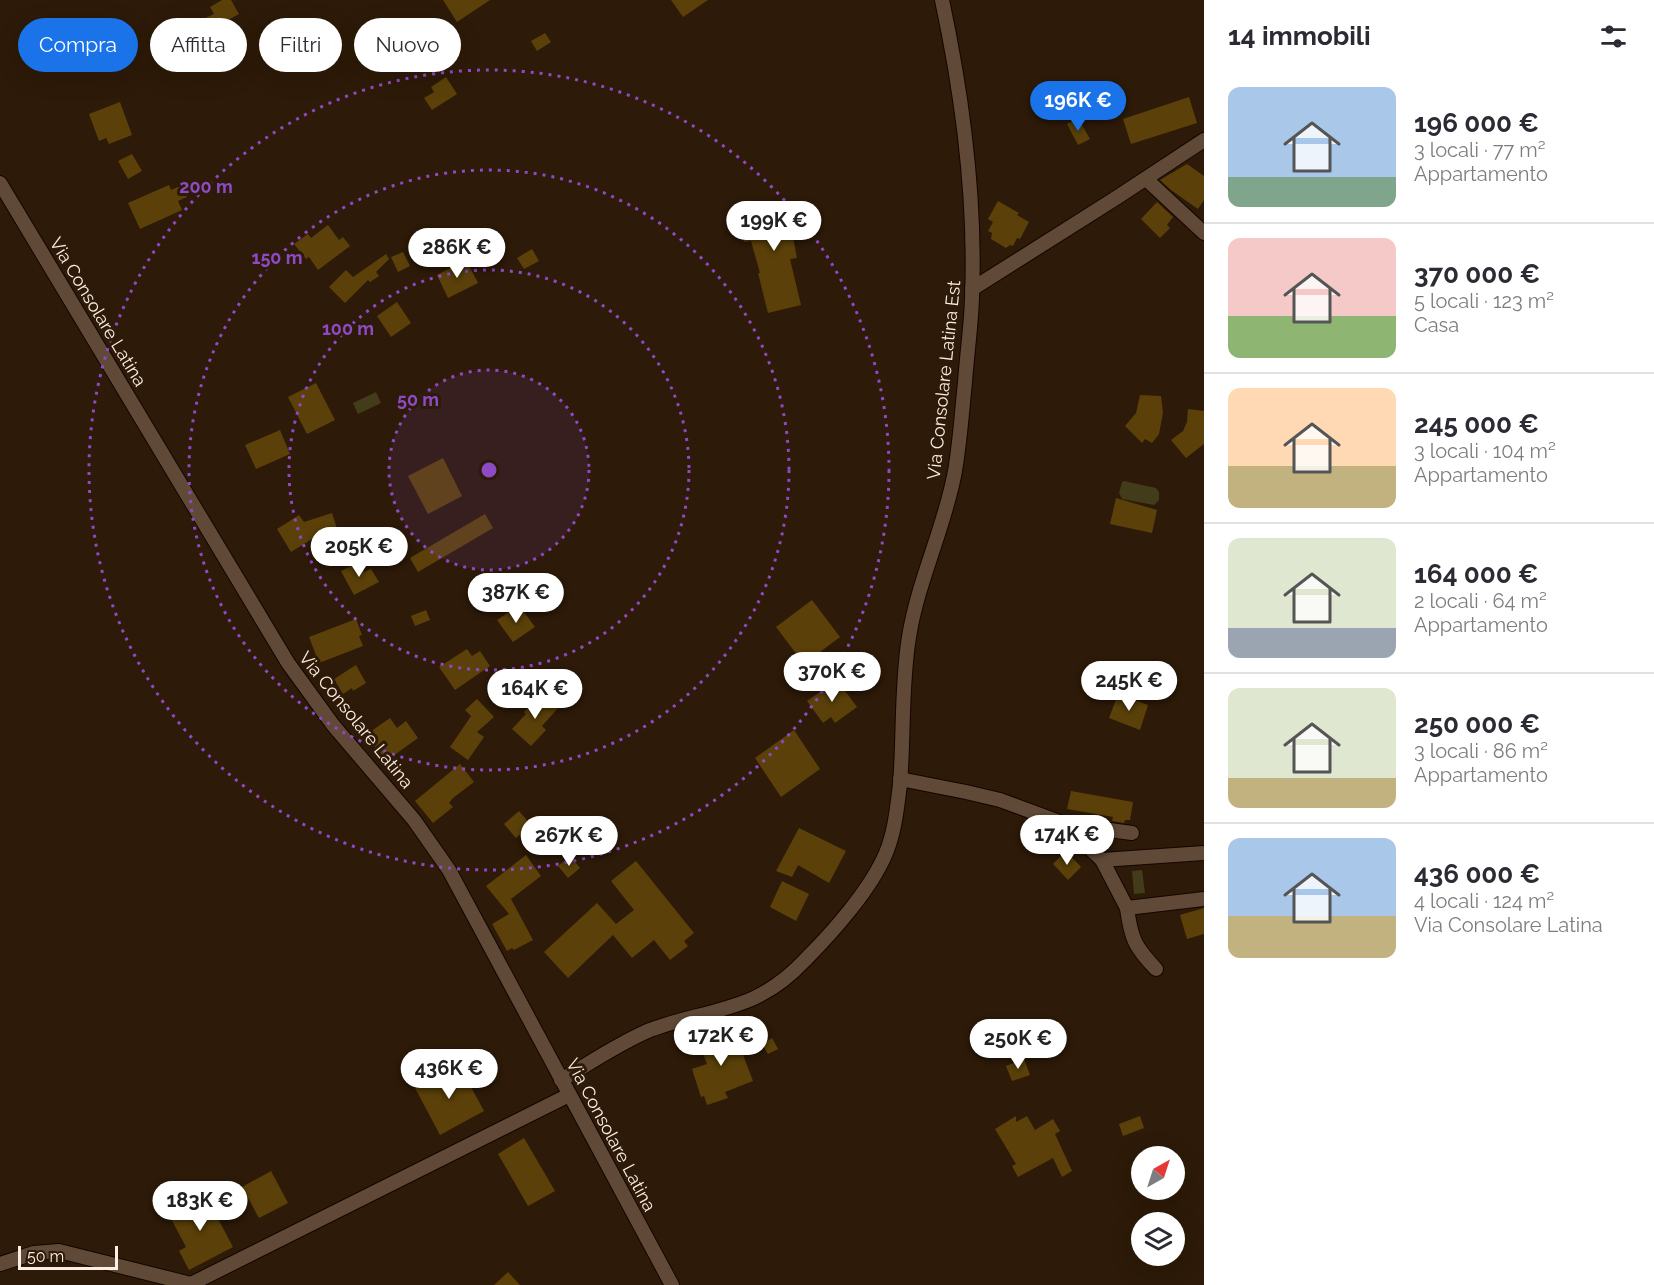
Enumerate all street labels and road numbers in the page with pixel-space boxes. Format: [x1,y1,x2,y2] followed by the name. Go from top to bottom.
[46,234,151,390] street label: Via Consolare Latina
[923,279,964,481] street label: Via Consolare Latina Est
[295,647,418,792] street label: Via Consolare Latina
[562,1055,661,1215] street label: Via Consolare Latina

